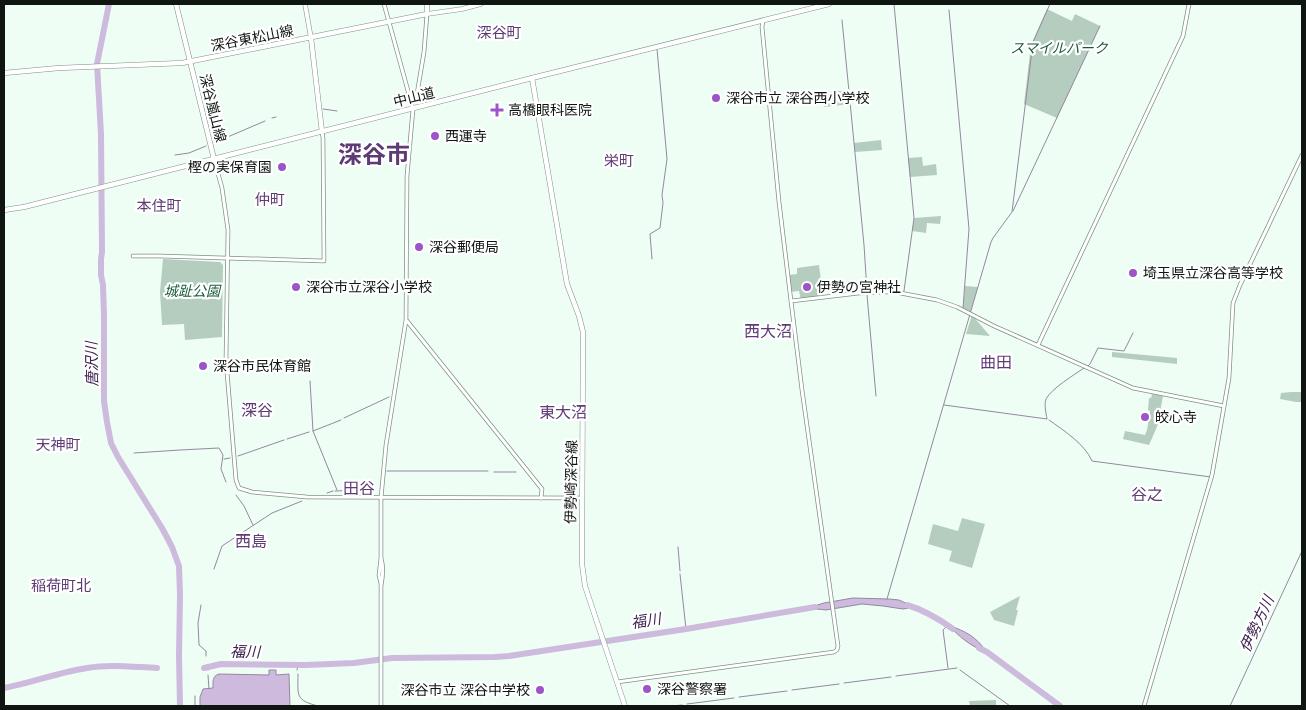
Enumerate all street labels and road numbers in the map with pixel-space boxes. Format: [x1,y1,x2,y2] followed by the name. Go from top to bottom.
[209,23,295,54] street label: 深谷東松山線
[197,72,228,144] street label: 深谷嵐山線
[392,85,436,110] street label: 中山道
[563,440,580,524] street label: 伊勢崎深谷線

